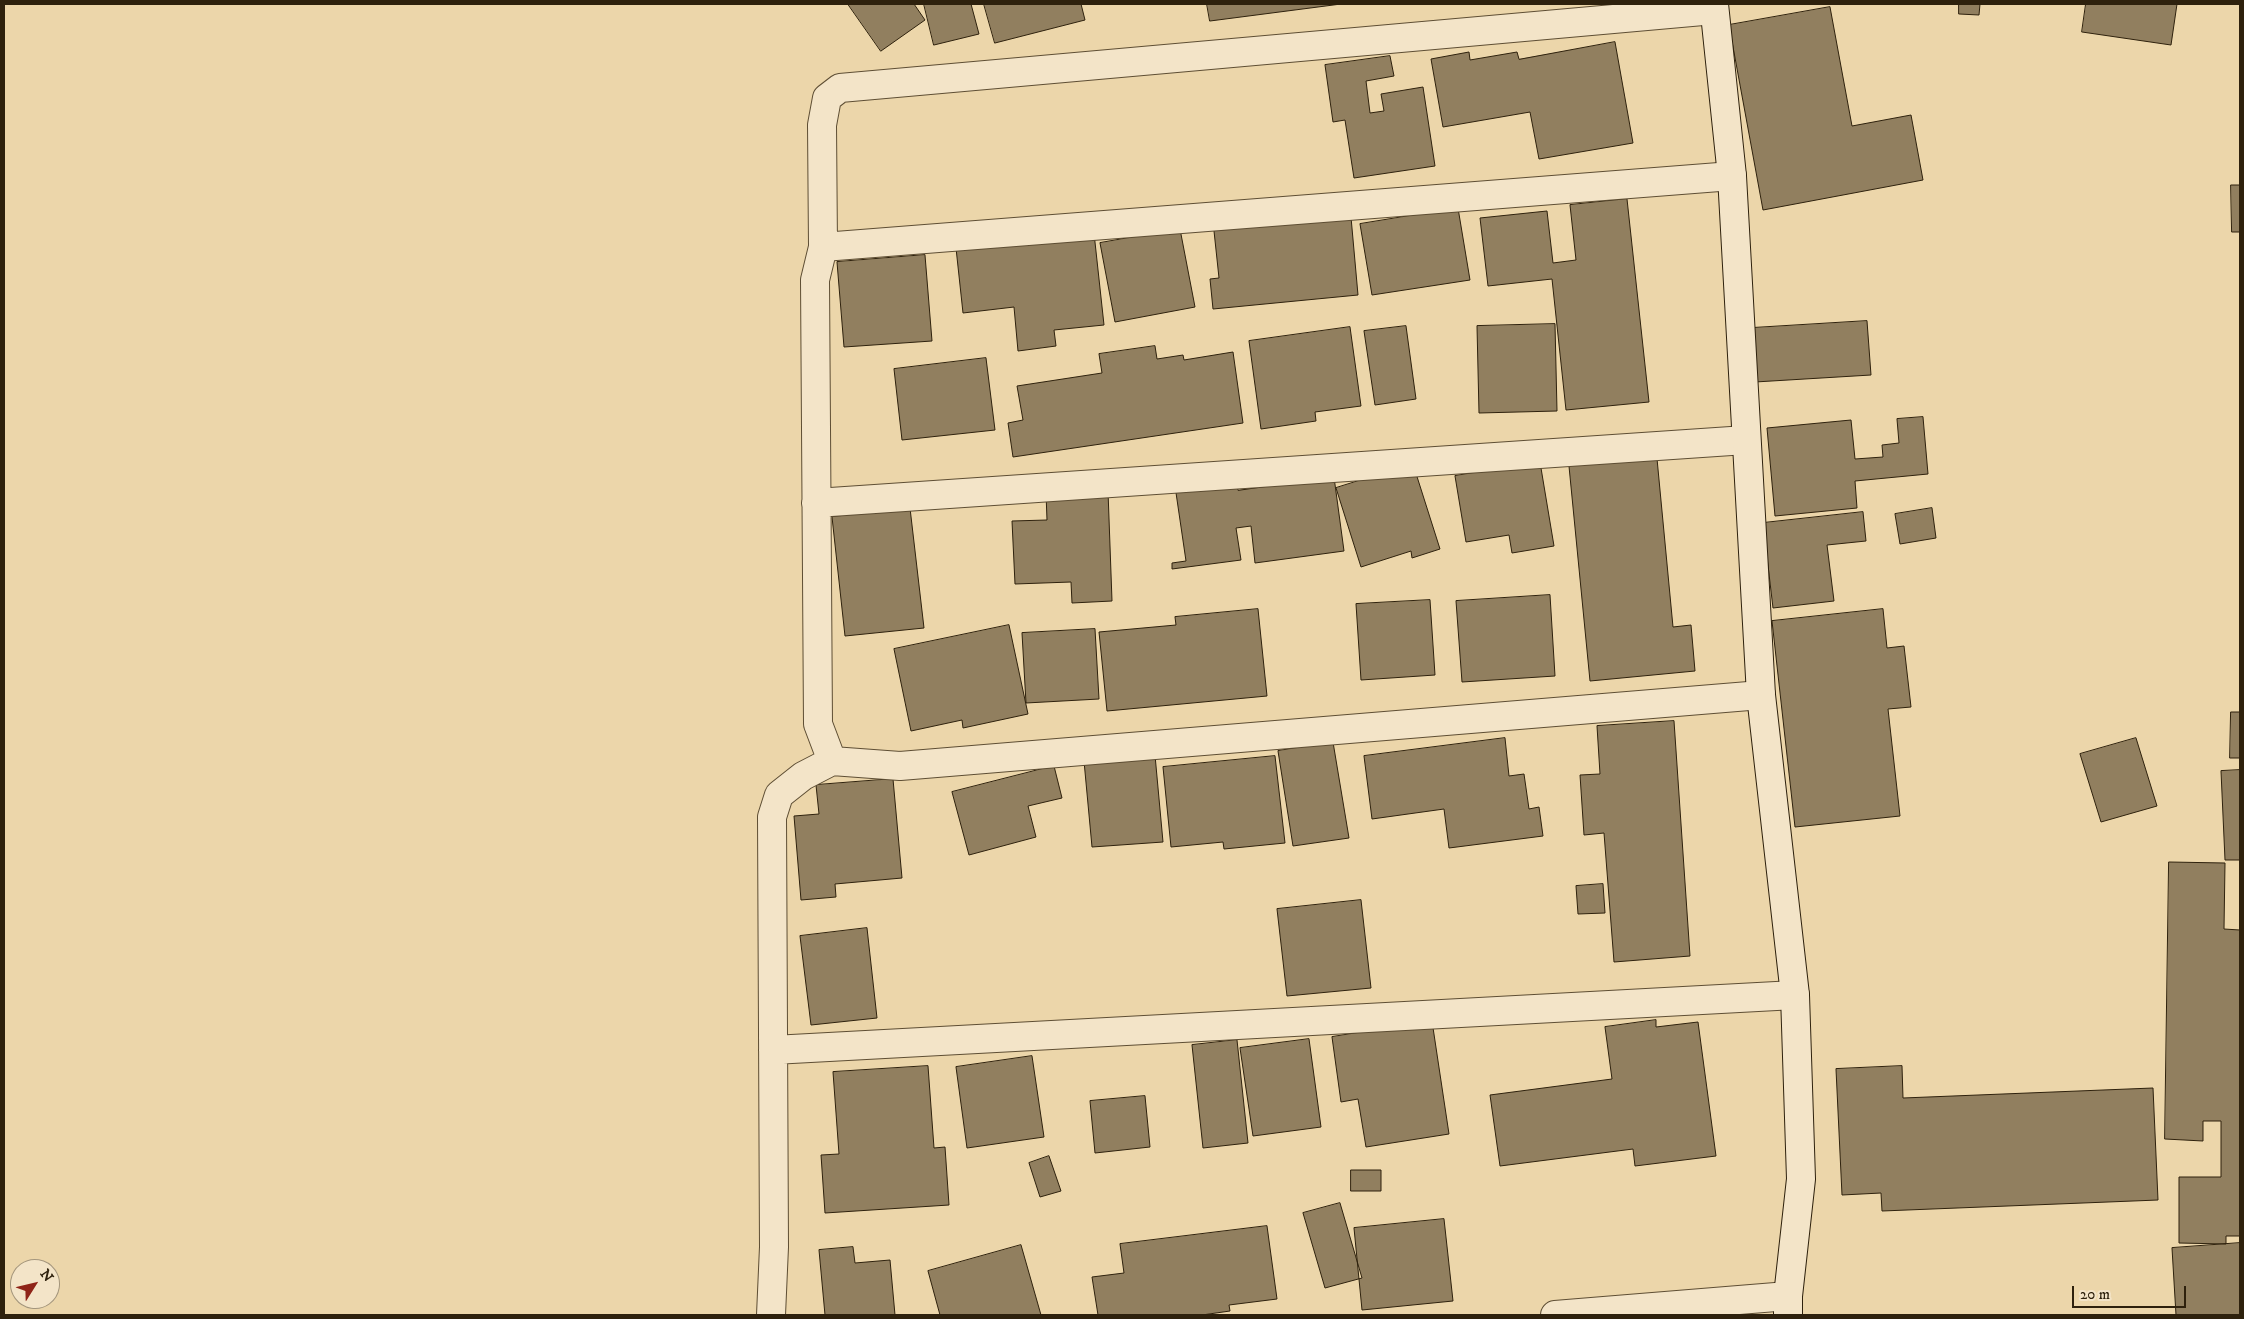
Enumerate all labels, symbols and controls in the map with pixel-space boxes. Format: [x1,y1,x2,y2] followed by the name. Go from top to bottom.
[10,1259,60,1309] north arrow
[36,1266,57,1286] text: N
[2074,1276,2188,1308] scale bar
[2080,1285,2110,1304] text: 20 m

